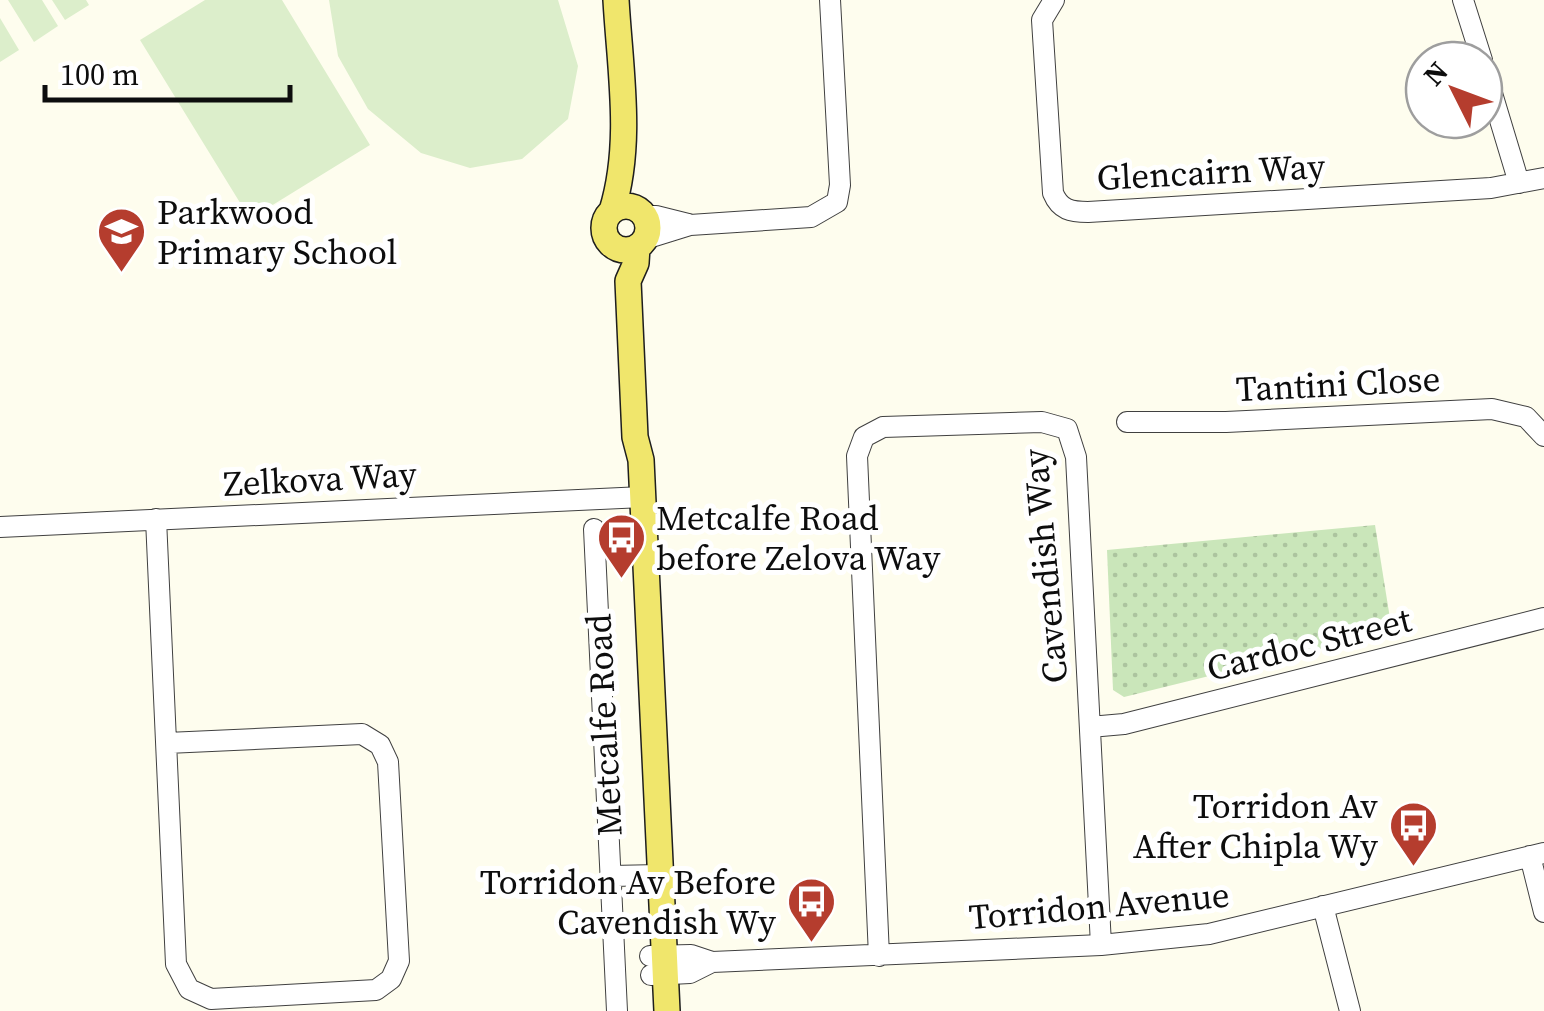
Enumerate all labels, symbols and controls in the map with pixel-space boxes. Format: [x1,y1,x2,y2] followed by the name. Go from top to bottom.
[45,40,290,102] scale bar
[1404,40,1504,140] north arrow
[1414,53,1456,94] text: N
[60,54,139,95] text: 100 m
[1096,142,1326,202] street label: Glencairn Way
[157,188,397,276] place label: Parkwood Primary School
[96,206,148,274] school or university icon: Parkwood Primary School
[1235,355,1441,413] street label: Tantini Close
[1011,447,1079,685] street label: Cavendish Way
[222,450,418,508] street label: Zelkova Way
[656,494,940,582] place label: Metcalfe Road before Zelova Way
[595,512,647,580] bus stop icon: Metcalfe Road before Zelova Way
[1202,595,1417,693] street label: Cardoc Street
[574,612,634,837] street label: Metcalfe Road
[1133,782,1378,870] place label: Torridon Av After Chipla Wy
[1387,800,1439,868] bus stop icon: Torridon Av After Chipla Wy
[480,858,776,946] place label: Torridon Av Before Cavendish Wy
[967,871,1231,941] street label: Torridon Avenue
[785,876,837,944] bus stop icon: Torridon Av Before Cavendish Wy

